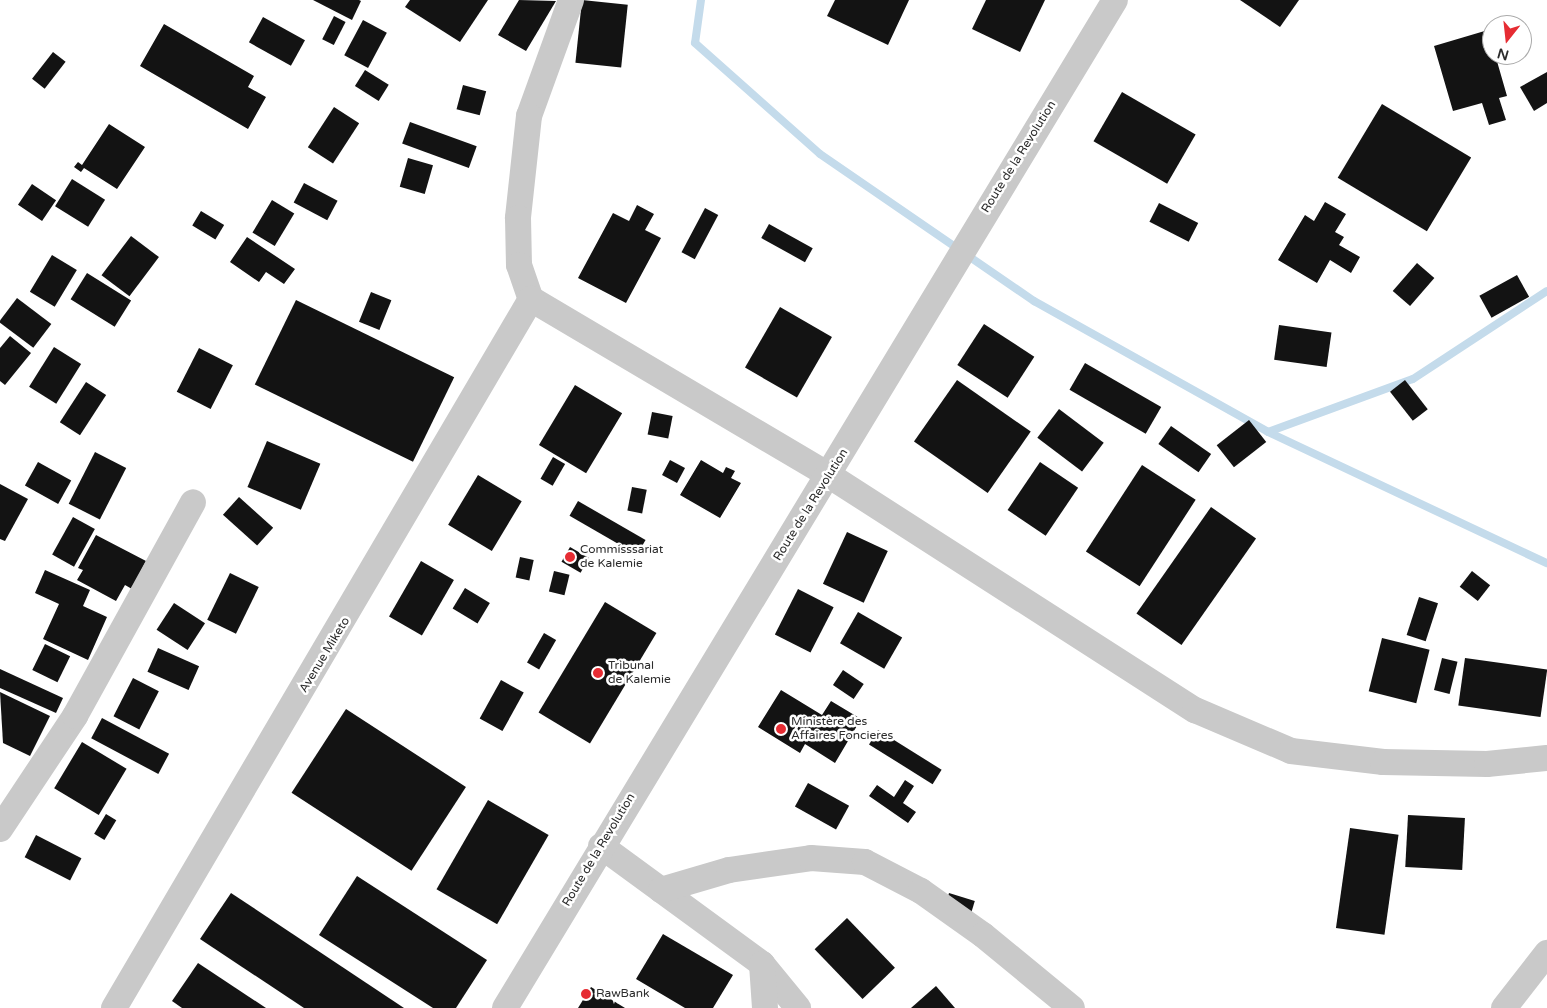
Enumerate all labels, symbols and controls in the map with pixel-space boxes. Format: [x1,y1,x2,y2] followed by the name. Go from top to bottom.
[1482,15,1532,65] north arrow
[1495,44,1511,64] text: N
[979,98,1059,216] street label: Route de la Revolution
[771,446,851,564] street label: Route de la Revolution
[580,543,663,571] place label: Commisssariat de Kalemie
[564,551,576,563] marker: Commisssariat de Kalemie
[297,615,353,695] street label: Avenue Miketo
[608,659,671,687] place label: Tribunal de Kalemie
[592,667,604,679] marker: Tribunal de Kalemie
[791,715,893,743] place label: Ministère des Affaires Foncieres
[775,723,787,735] marker: Ministère des Affaires Foncieres
[560,791,638,909] street label: Route de la Revolution
[596,987,649,1001] place label: RawBank
[580,988,592,1000] marker: RawBank

